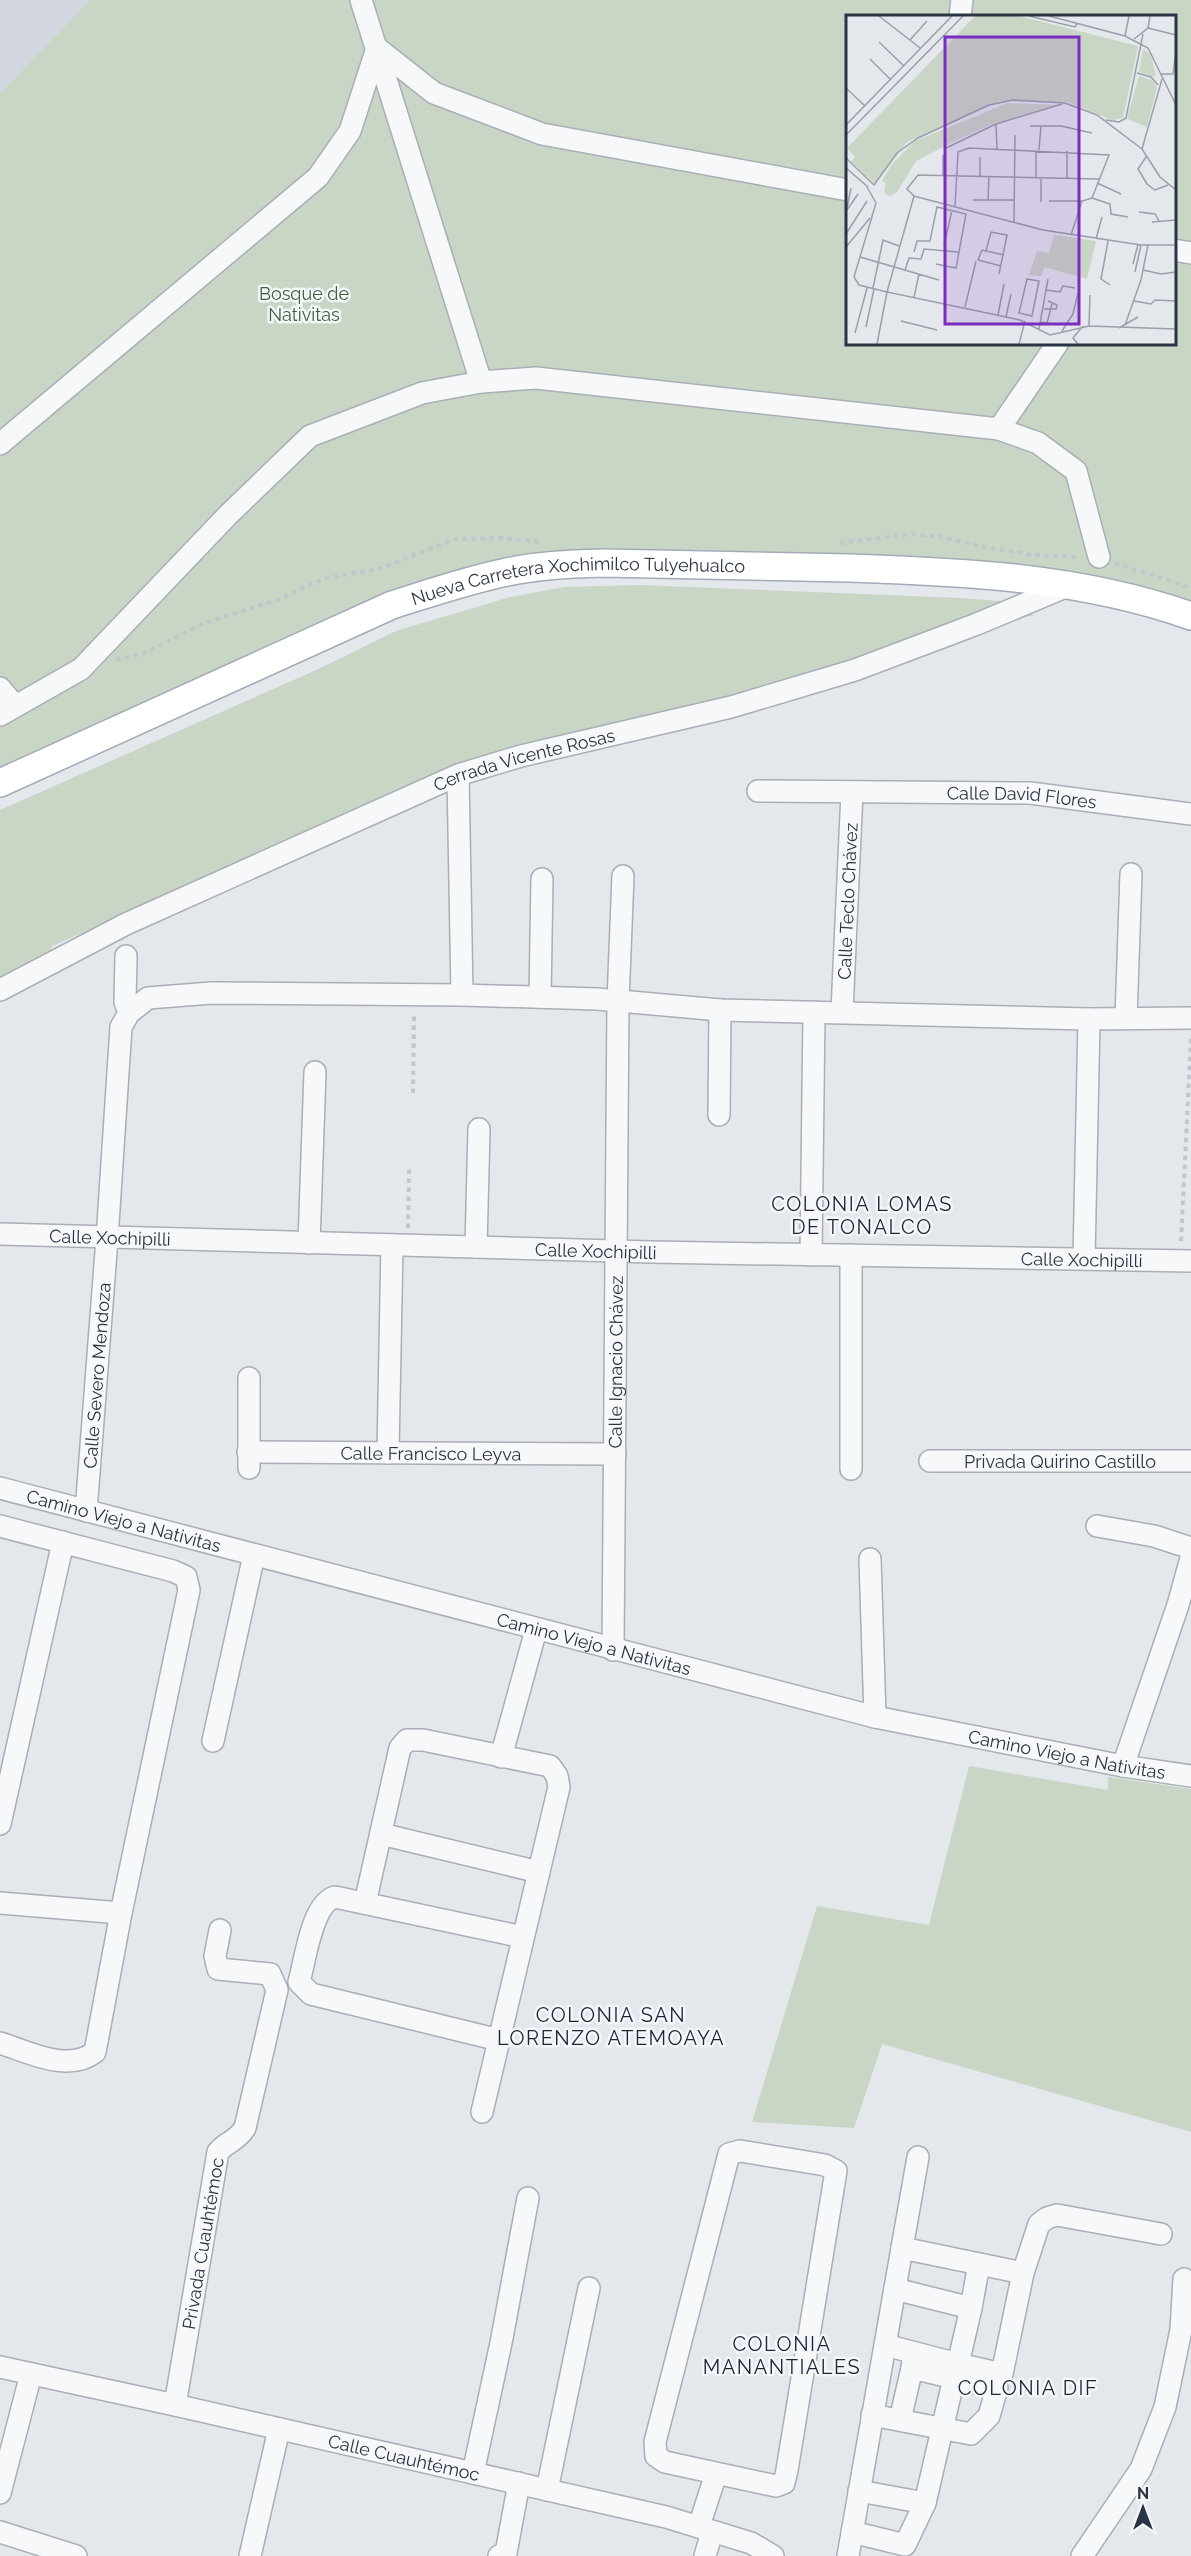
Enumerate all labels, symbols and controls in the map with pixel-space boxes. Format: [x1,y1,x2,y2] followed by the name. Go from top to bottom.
[846,15,1176,345] inset map
[259,283,349,325] park label: Bosque de Nativitas
[408,552,746,609] street label: Nueva Carretera Xochimilco Tulyehualco
[430,724,617,795] street label: Cerrada Vicente Rosas
[947,782,1098,812] street label: Calle David Flores
[833,822,861,980] street label: Calle Teclo Chávez
[771,1192,953,1239] district label: COLONIA LOMAS DE TONALCO
[49,1225,171,1249] street label: Calle Xochipilli
[535,1238,657,1263] street label: Calle Xochipilli
[1021,1248,1143,1271] street label: Calle Xochipilli
[604,1275,626,1449] street label: Calle Ignacio Chávez
[79,1282,114,1469] street label: Calle Severo Mendoza
[341,1442,521,1464] street label: Calle Francisco Leyva
[964,1451,1156,1472] street label: Privada Quirino Castillo
[24,1485,224,1556] street label: Camino Viejo a Nativitas
[495,1608,694,1679] street label: Camino Viejo a Nativitas
[967,1725,1167,1783] street label: Camino Viejo a Nativitas
[497,2003,725,2050] district label: COLONIA SAN LORENZO ATEMOAYA
[178,2156,227,2331] street label: Privada Cuauhtémoc
[703,2332,861,2379] district label: COLONIA MANANTIALES
[958,2376,1098,2400] district label: COLONIA DIF
[326,2430,482,2485] street label: Calle Cuauhtémoc
[1113,2478,1173,2538] north arrow
[1137,2484,1149,2503] text: N

